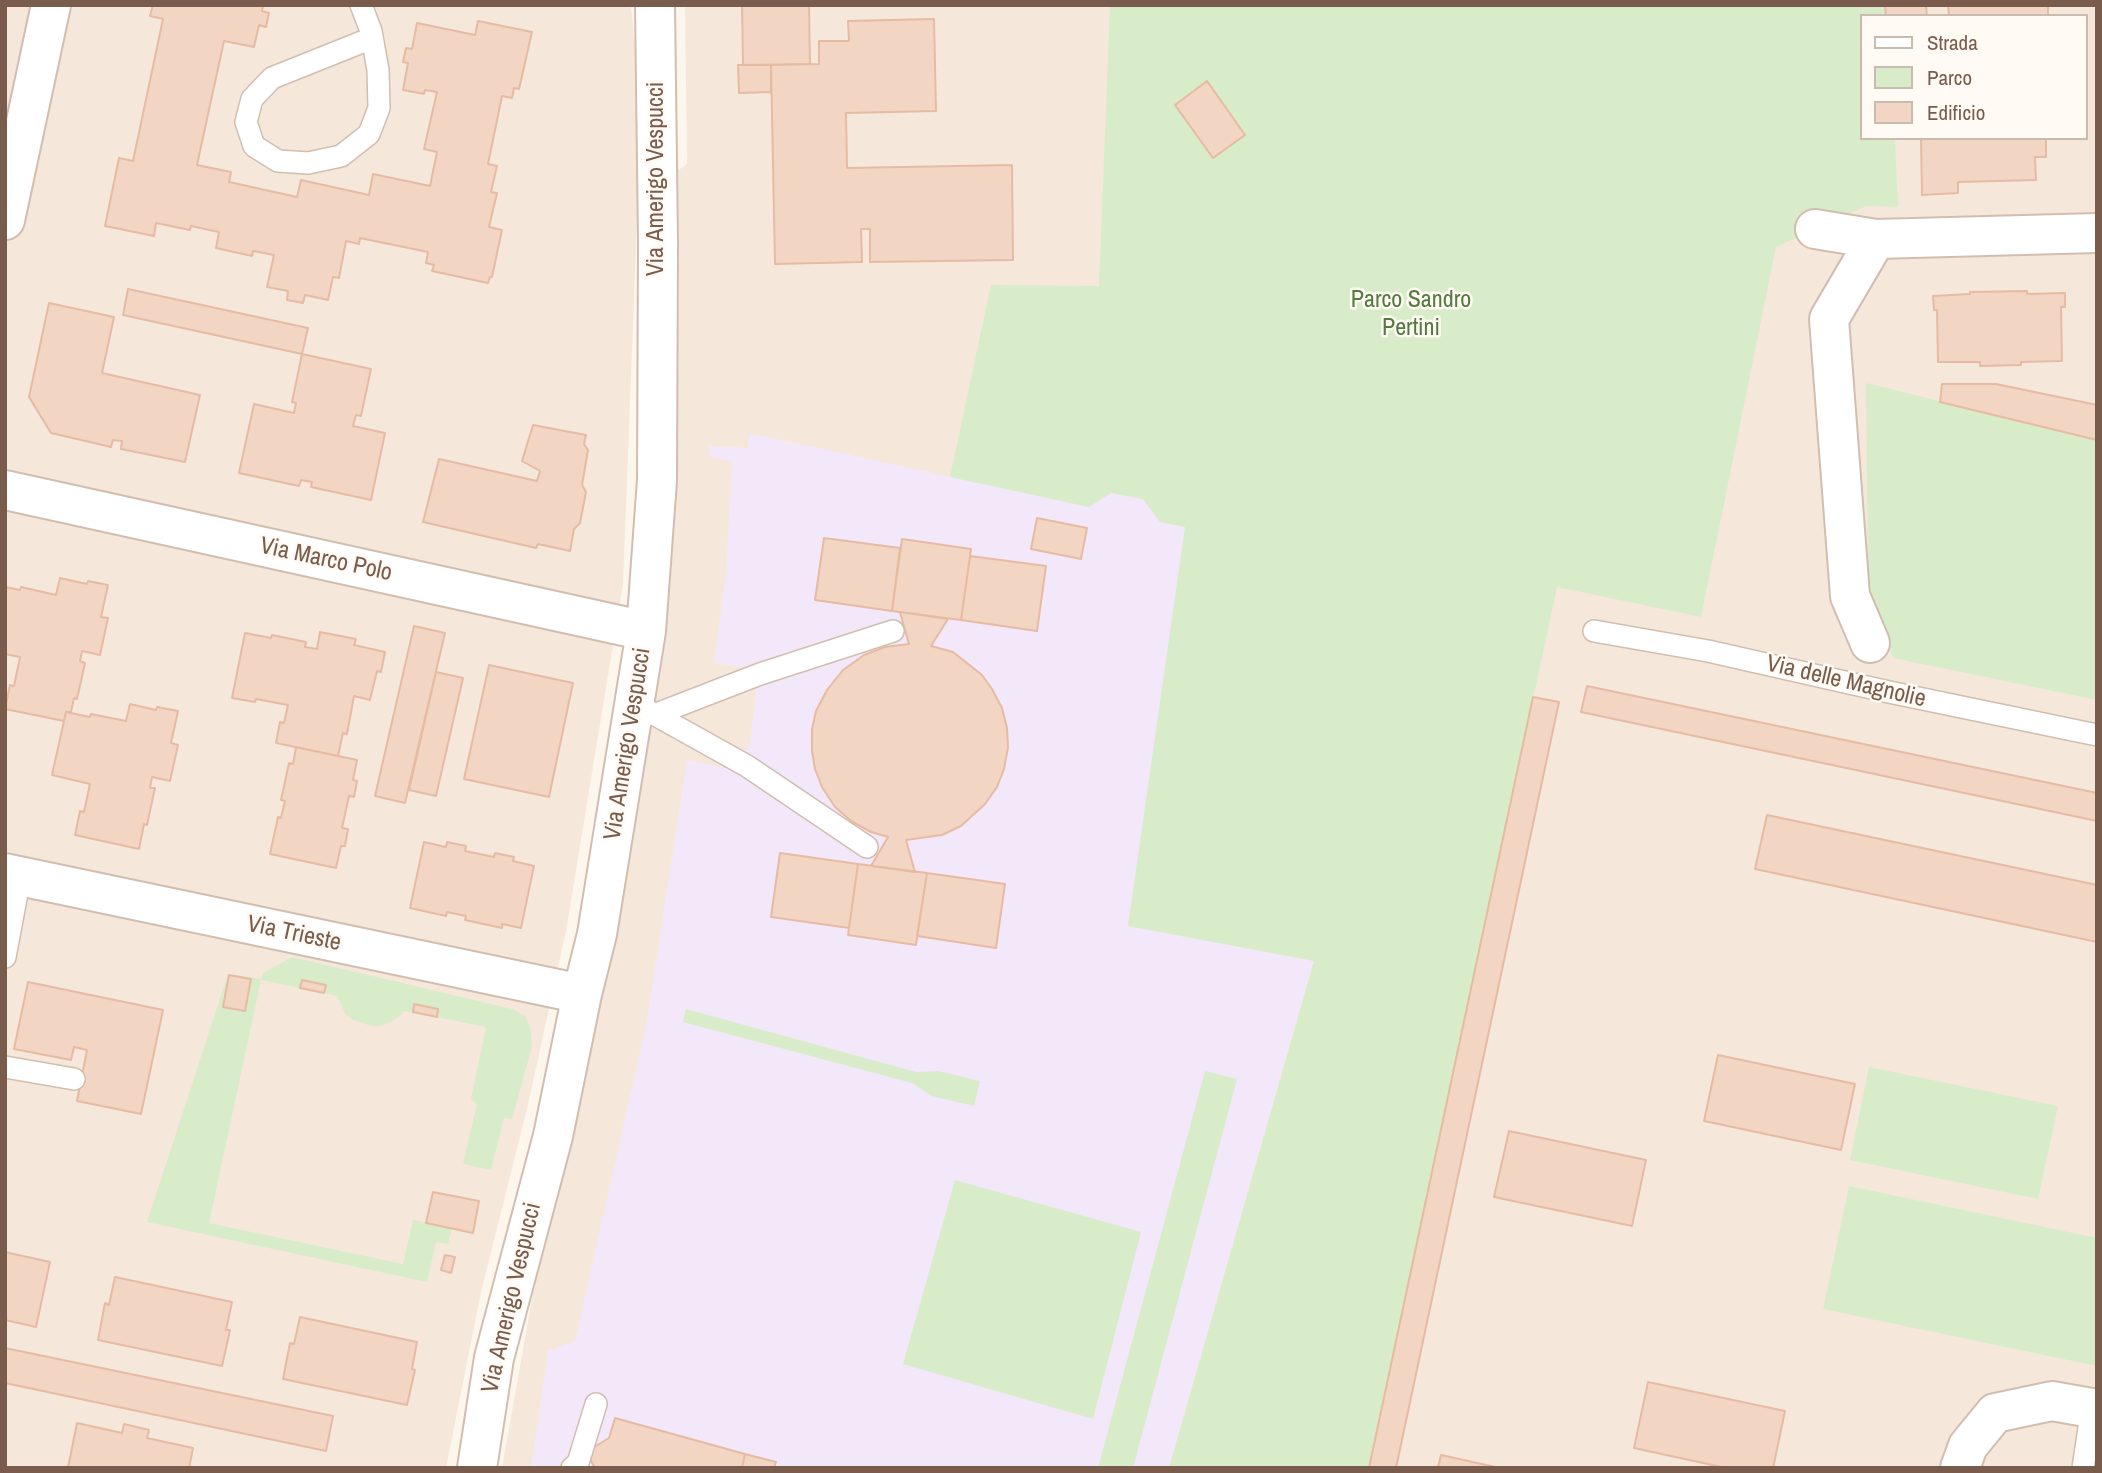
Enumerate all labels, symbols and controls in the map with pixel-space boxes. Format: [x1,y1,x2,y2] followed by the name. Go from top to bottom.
[1860,14,2088,140] legend
[1927,28,1978,57] text: Strada
[1927,63,1972,92] text: Parco
[643,82,671,276] street label: Via Amerigo Vespucci
[1927,98,1985,127] text: Edificio
[1351,287,1471,343] park label: Parco Sandro Pertini
[257,532,395,588] street label: Via Marco Polo
[599,646,657,842] street label: Via Amerigo Vespucci
[1764,650,1928,714] street label: Via delle Magnolie
[244,910,344,958] street label: Via Trieste
[476,1200,548,1396] street label: Via Amerigo Vespucci

